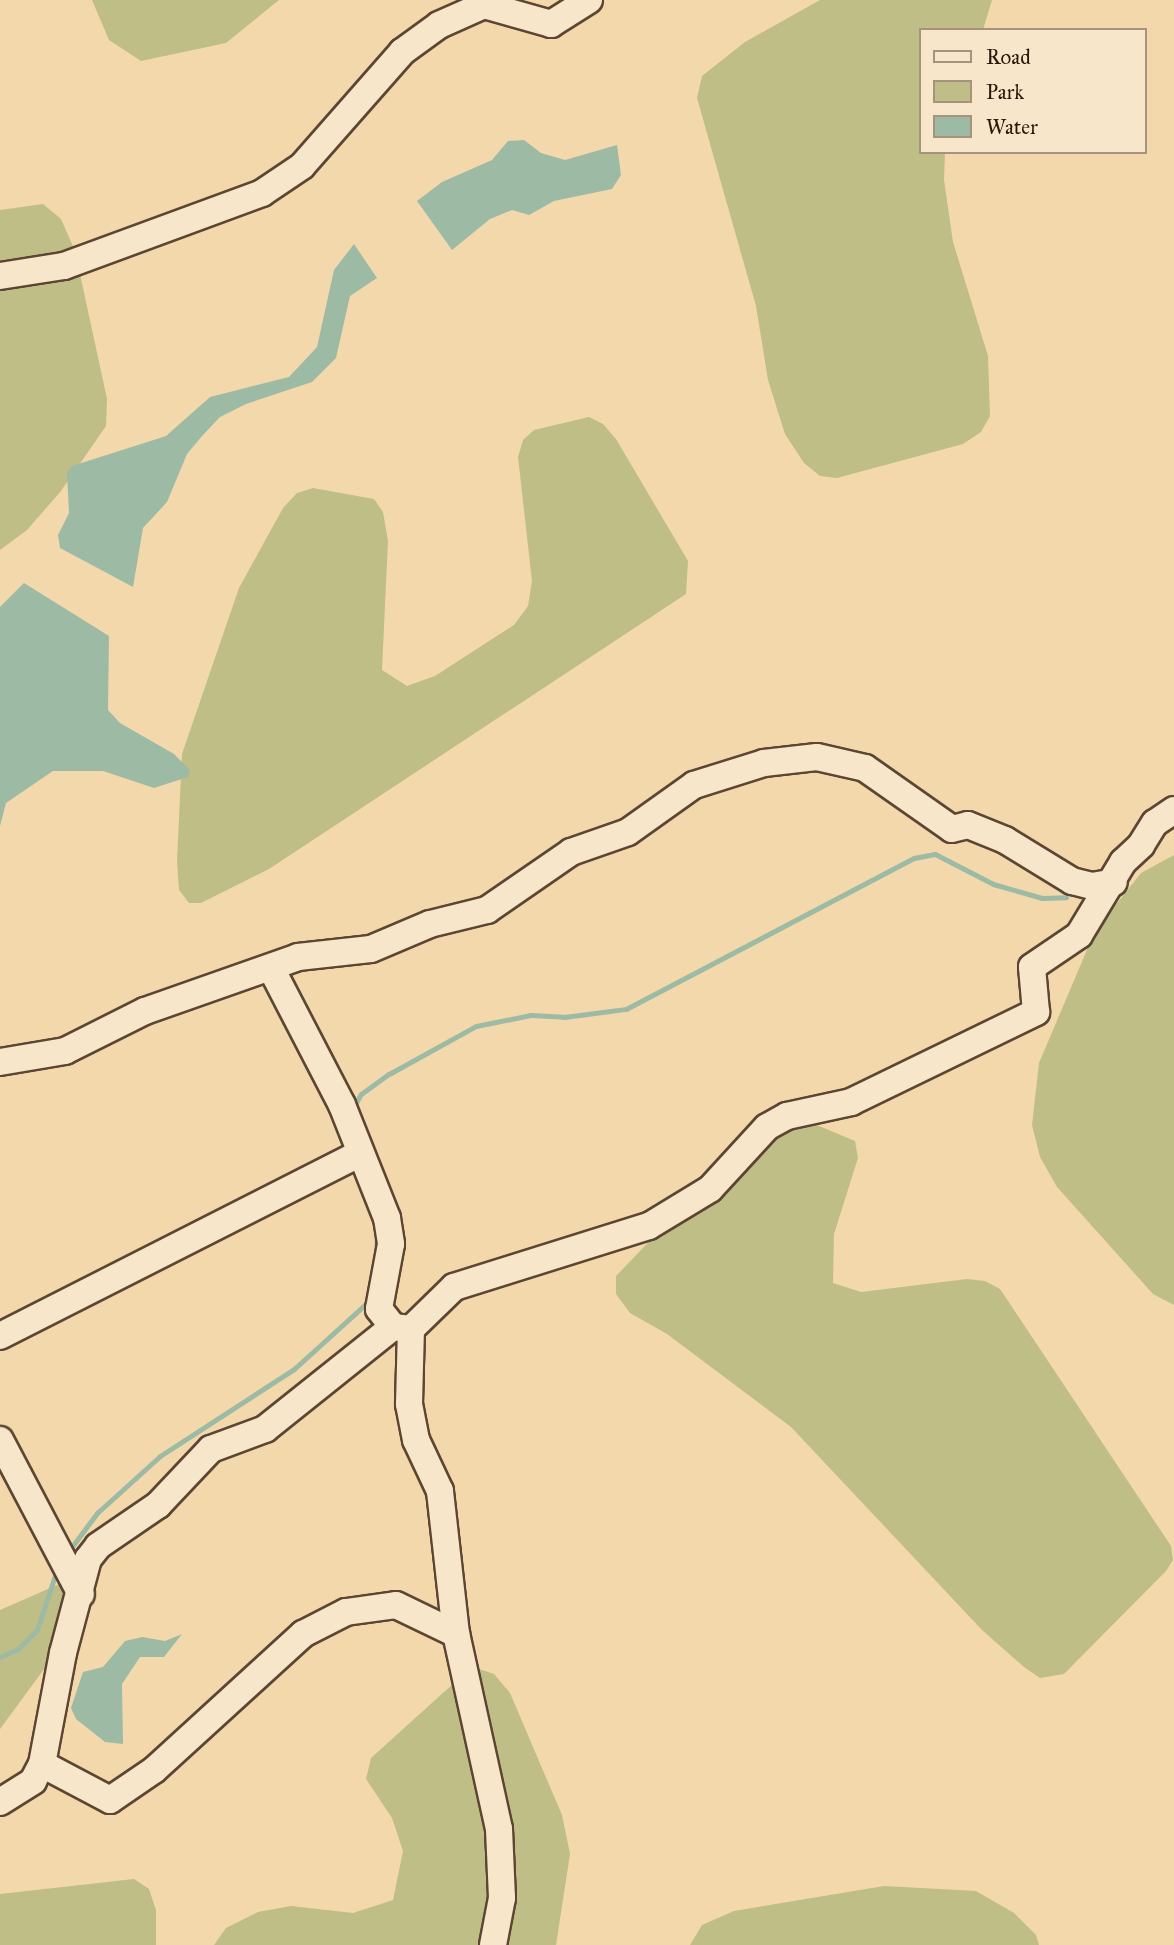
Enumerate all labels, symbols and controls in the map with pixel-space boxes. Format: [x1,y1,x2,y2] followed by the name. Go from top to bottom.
[918,28,1146,154] legend
[986,44,1031,70] text: Road
[986,79,1024,105] text: Park
[986,114,1038,140] text: Water

